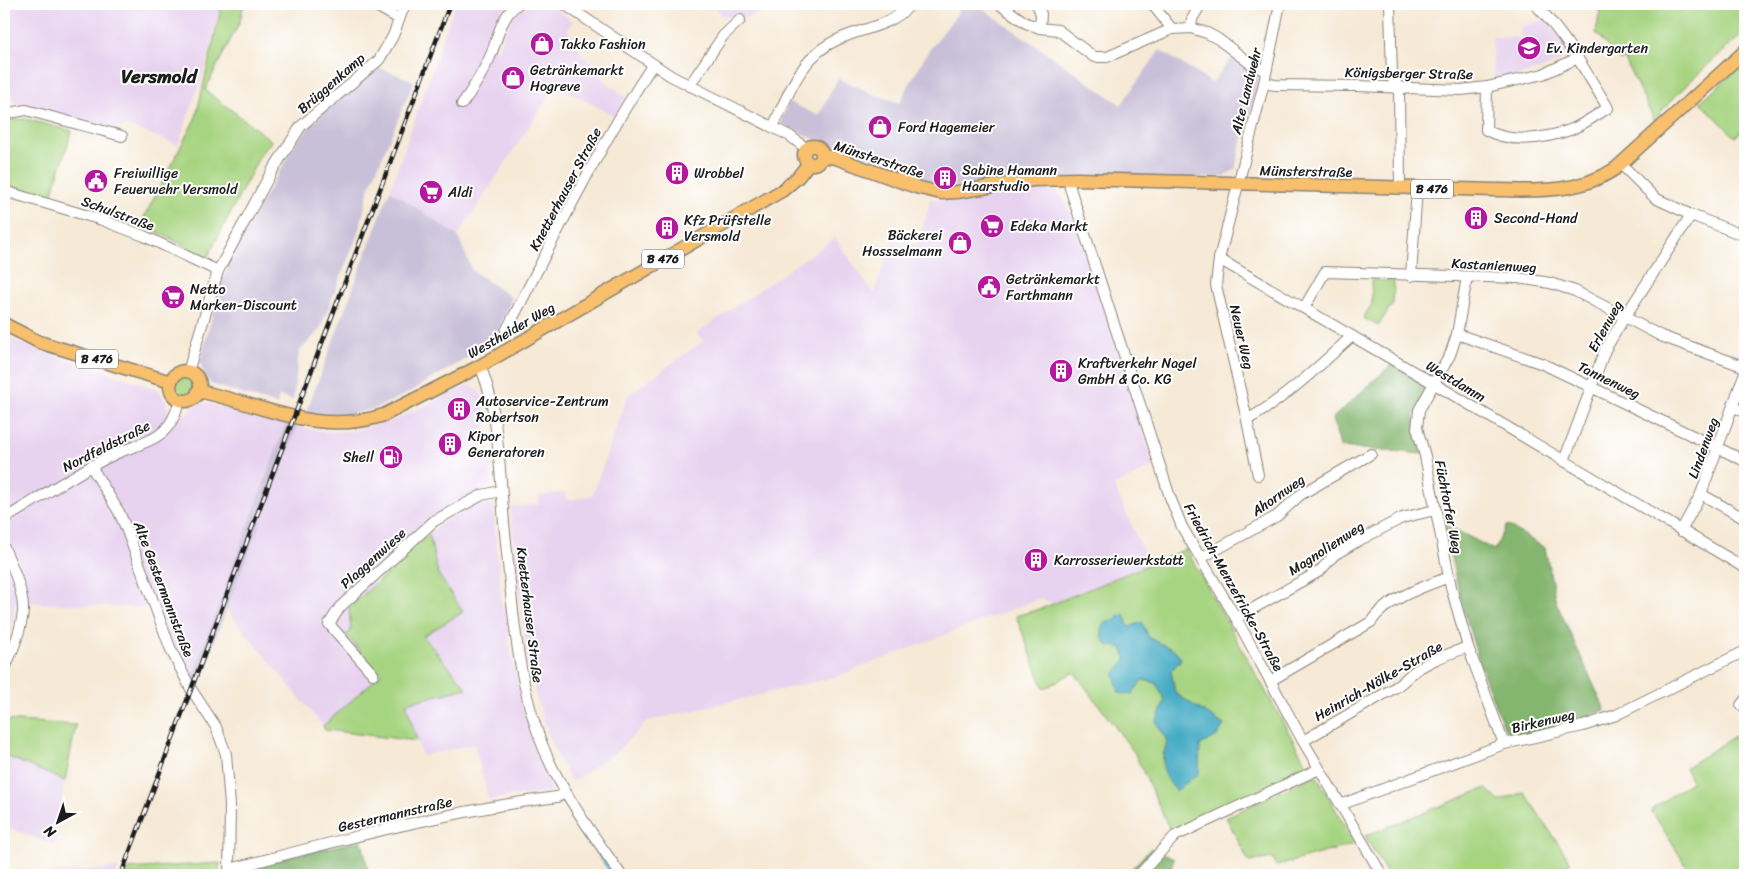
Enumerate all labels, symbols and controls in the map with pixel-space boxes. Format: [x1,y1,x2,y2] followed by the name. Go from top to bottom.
[529,31,555,57] shop icon: Takko Fashion
[560,32,646,57] place label: Takko Fashion
[1516,35,1542,61] school or university icon: Ev. Kindergarten
[1546,36,1648,61] place label: Ev. Kindergarten
[1223,44,1270,138] street label: Alte Landwehr
[292,46,372,120] street label: Brüggenkamp
[530,58,624,99] place label: Getränkemarkt Hogreve
[121,60,199,93] district label: Versmold
[1345,60,1473,87] street label: Königsberger Straße
[500,65,526,91] shop icon: Getränkemarkt Hogreve
[867,114,893,140] shop icon: Ford Hagemeier
[898,115,996,140] place label: Ford Hagemeier
[522,123,609,255] street label: Knetterhauser Straße
[831,133,927,186] street label: Münsterstraße
[962,158,1058,199] place label: Sabine Hamann Haarstudio
[1259,158,1353,185] street label: Münsterstraße
[664,160,690,186] building icon: Wrobbel
[114,161,239,202] place label: Freiwillige Feuerwehr Versmold
[694,161,745,186] place label: Wrobbel
[932,165,958,191] building icon: Sabine Hamann Haarstudio
[83,168,109,194] public building icon: Freiwillige Feuerwehr Versmold
[418,179,444,205] supermarket icon: Aldi
[447,180,474,205] place label: Aldi
[1411,180,1453,198] road number: B 476
[78,189,158,238] street label: Schulstraße
[1463,205,1489,231] building icon: Second-Hand
[1494,206,1579,231] place label: Second-Hand
[684,208,771,249] place label: Kfz Prüfstelle Versmold
[979,213,1005,239] supermarket icon: Edeka Markt
[1010,214,1088,239] place label: Edeka Markt
[654,215,680,241] building icon: Kfz Prüfstelle Versmold
[862,223,943,264] place label: Bäckerei Hossselmann
[947,230,973,256] shop icon: Bäckerei Hossselmann
[642,250,684,268] road number: B 476
[1451,251,1537,280] street label: Kastanienweg
[1006,267,1100,308] place label: Getränkemarkt Farthmann
[976,274,1002,300] public building icon: Getränkemarkt Farthmann
[190,277,297,318] place label: Netto Marken-Discount
[160,284,186,310] supermarket icon: Netto Marken-Discount
[463,295,560,366] street label: Westheider Weg
[1581,296,1630,357] street label: Erlenweg
[1222,302,1261,372] street label: Neuer Weg
[76,349,118,368] road number: B 476
[1078,351,1197,392] place label: Kraftverkehr Nagel GmbH & Co. KG
[1421,354,1491,409] street label: Westdamm
[1573,355,1644,406] street label: Tannenweg
[1048,358,1074,384] building icon: Kraftverkehr Nagel GmbH & Co. KG
[475,389,609,430] place label: Autoservice-Zentrum Robertson
[446,396,472,422] building icon: Autoservice-Zentrum Robertson
[58,414,155,479] street label: Nordfeldstraße
[1681,414,1726,482] street label: Lindenweg
[468,424,545,465] place label: Kipor Generatoren
[437,431,463,457] building icon: Kipor Generatoren
[378,444,404,470] fuel station icon: Shell
[343,445,375,470] place label: Shell
[1427,458,1470,556] street label: Füchtorfer Weg
[1245,468,1310,524] street label: Ahornweg
[1177,498,1291,676] street label: Friedrich-Menzefricke-Straße
[1283,514,1369,583] street label: Magnolienweg
[126,516,201,661] street label: Alte Gestermannstraße
[334,522,412,595] street label: Plaggenwiese
[509,546,550,684] street label: Knetterhauser Straße
[1023,547,1049,573] building icon: Karrosseriewerkstatt
[1054,548,1184,573] place label: Karrosseriewerkstatt
[1309,634,1447,729] street label: Heinrich-Nölke-Straße
[1509,702,1577,741] street label: Birkenweg
[336,789,455,840] street label: Gestermannstraße
[32,796,82,846] north arrow
[38,819,62,845] text: N

